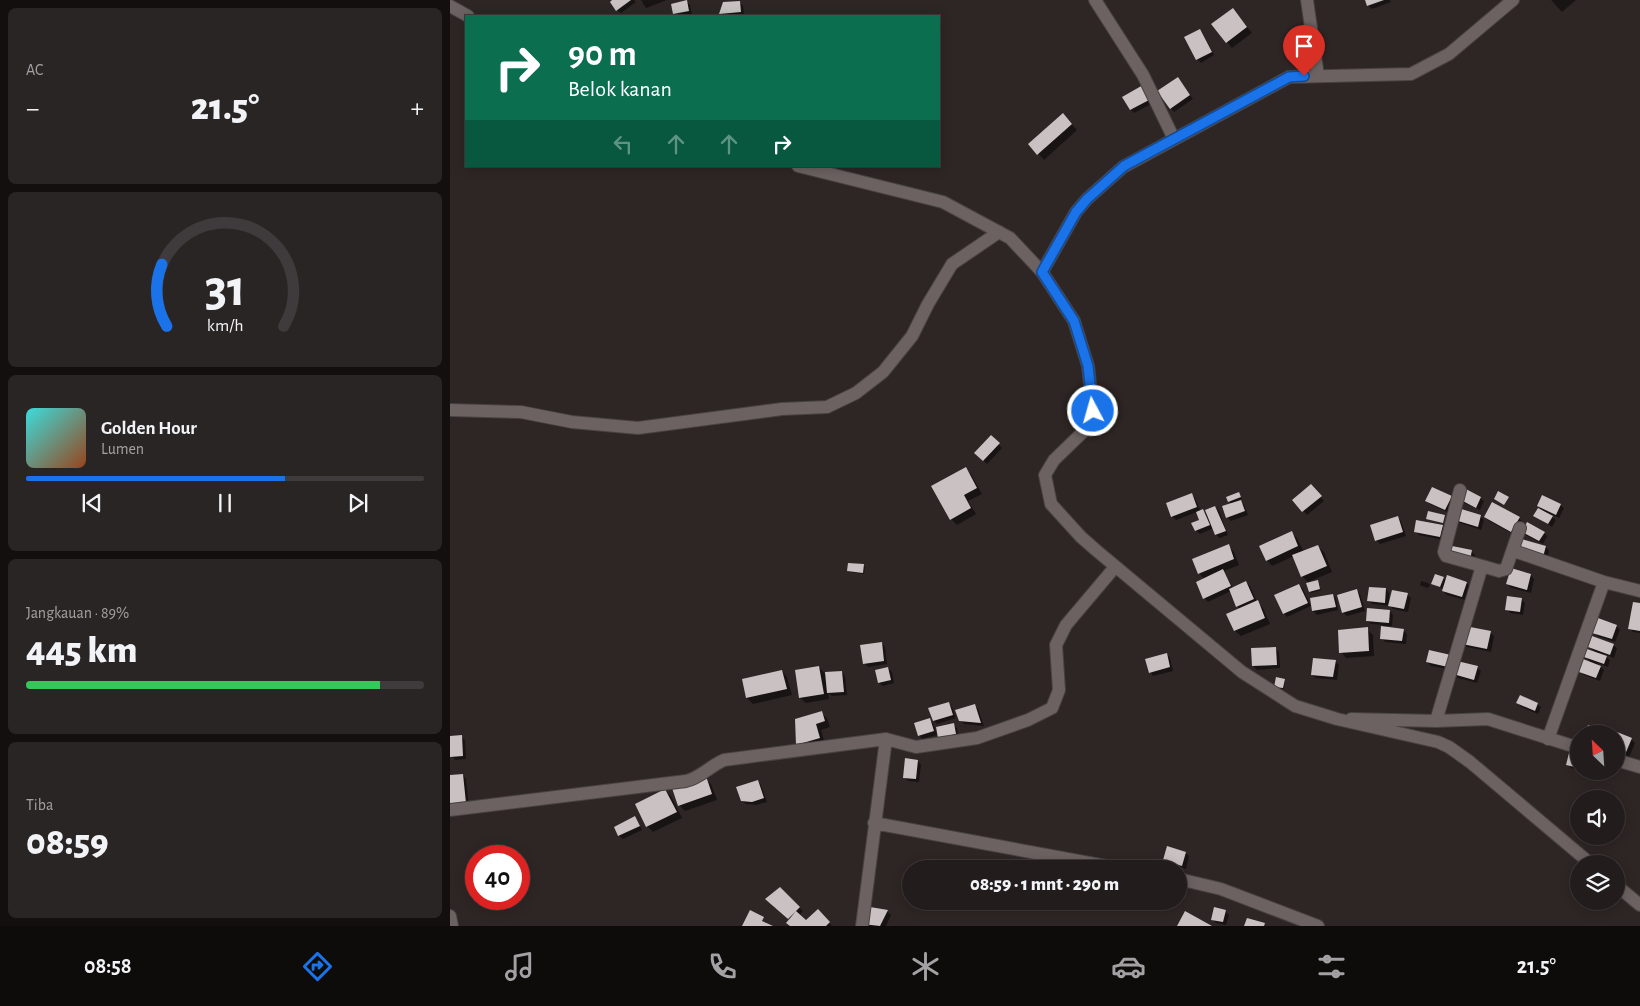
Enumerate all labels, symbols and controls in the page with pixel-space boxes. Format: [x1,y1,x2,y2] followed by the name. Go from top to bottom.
[1283,25,1325,76] pin
[1290,32,1318,60] icon: arrive
[485,35,550,100] icon: right
[568,37,637,72] text: 90 m
[26,62,43,78] text: AC
[568,78,672,100] text: Belok kanan
[191,89,259,127] text: 21.5°
[26,95,39,123] text: −
[411,95,424,123] text: +
[609,130,637,158] icon: left
[662,130,690,158] icon: ahead
[715,130,743,158] icon: ahead
[768,130,796,158] icon: right
[204,263,246,315] text: 31
[207,317,243,335] text: km/h
[1066,384,1118,436] position arrow
[101,419,197,438] text: Golden Hour
[101,441,144,457] text: Lumen
[78,489,106,517] icon: previous
[211,489,239,517] icon: pause
[344,489,372,517] icon: next
[26,605,129,621] text: Jangkauan · 89%
[26,632,138,670] text: 445 km
[1570,725,1625,780] north arrow
[1570,725,1625,910] map controls
[1570,790,1625,845] button: sound
[26,797,53,813] text: Tiba
[26,824,109,862] text: 08:59
[465,845,530,910] speed limit sign: 40
[1570,855,1625,910] button: layers
[970,875,1119,894] text: 08:59 · 1 mnt · 290 m
[300,949,335,984] icon: directions
[502,949,537,984] icon: music
[705,949,740,984] icon: phone
[908,949,943,984] icon: climate
[1111,949,1146,984] icon: car
[1314,949,1349,984] icon: filters
[84,955,132,977] text: 08:58
[1517,955,1556,977] text: 21.5°

